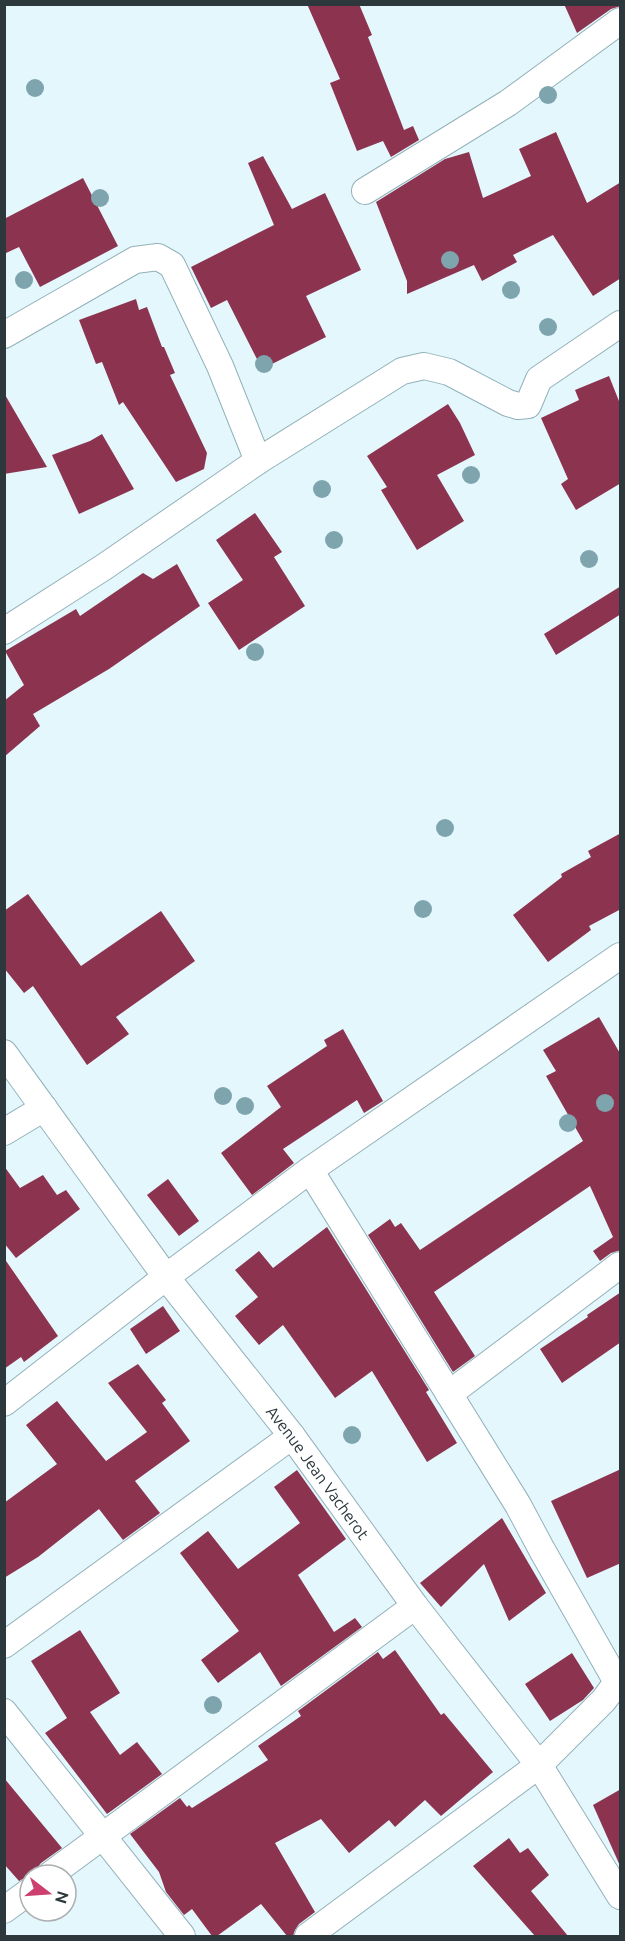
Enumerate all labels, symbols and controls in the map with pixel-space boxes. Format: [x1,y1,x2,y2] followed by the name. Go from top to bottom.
[263,1402,373,1543] street label: Avenue Jean Vacherot
[18,1863,78,1923] north arrow
[52,1889,73,1906] text: N

